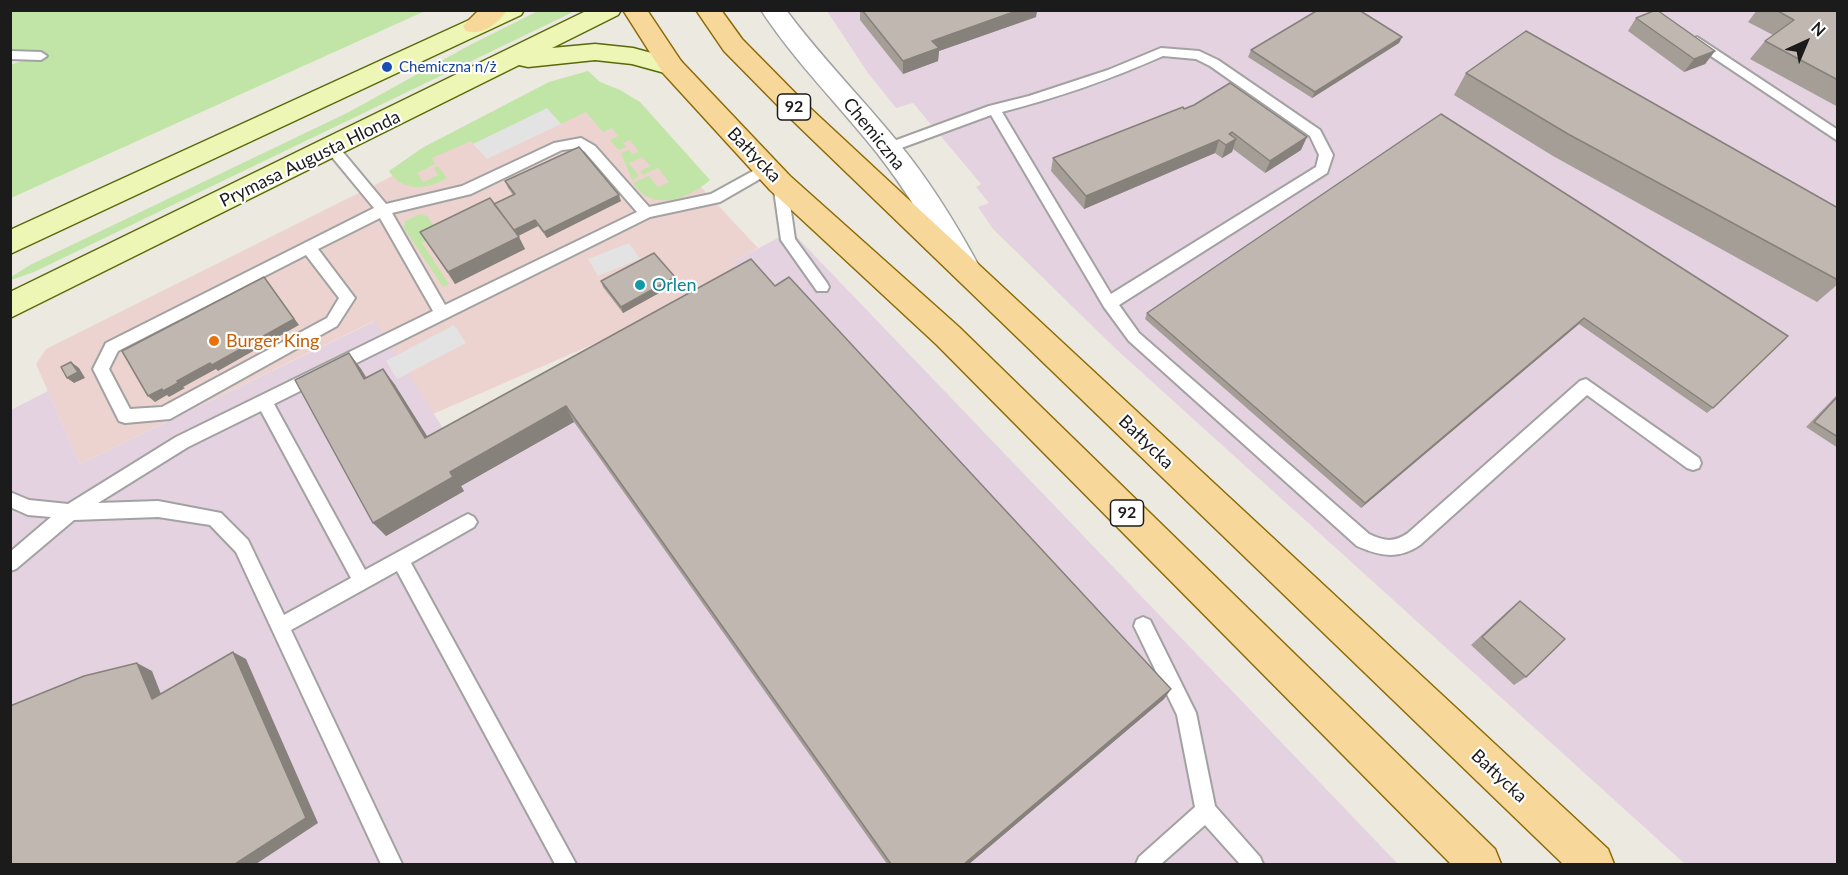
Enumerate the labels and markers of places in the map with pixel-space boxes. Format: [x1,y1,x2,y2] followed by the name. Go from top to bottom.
[399,58,497,76] place label: Chemiczna n/ż
[380,60,394,74] marker: Chemiczna n/ż
[652,274,697,296] place label: Orlen
[633,278,647,292] marker: Orlen
[226,330,319,352] place label: Burger King
[207,334,221,348] marker: Burger King

